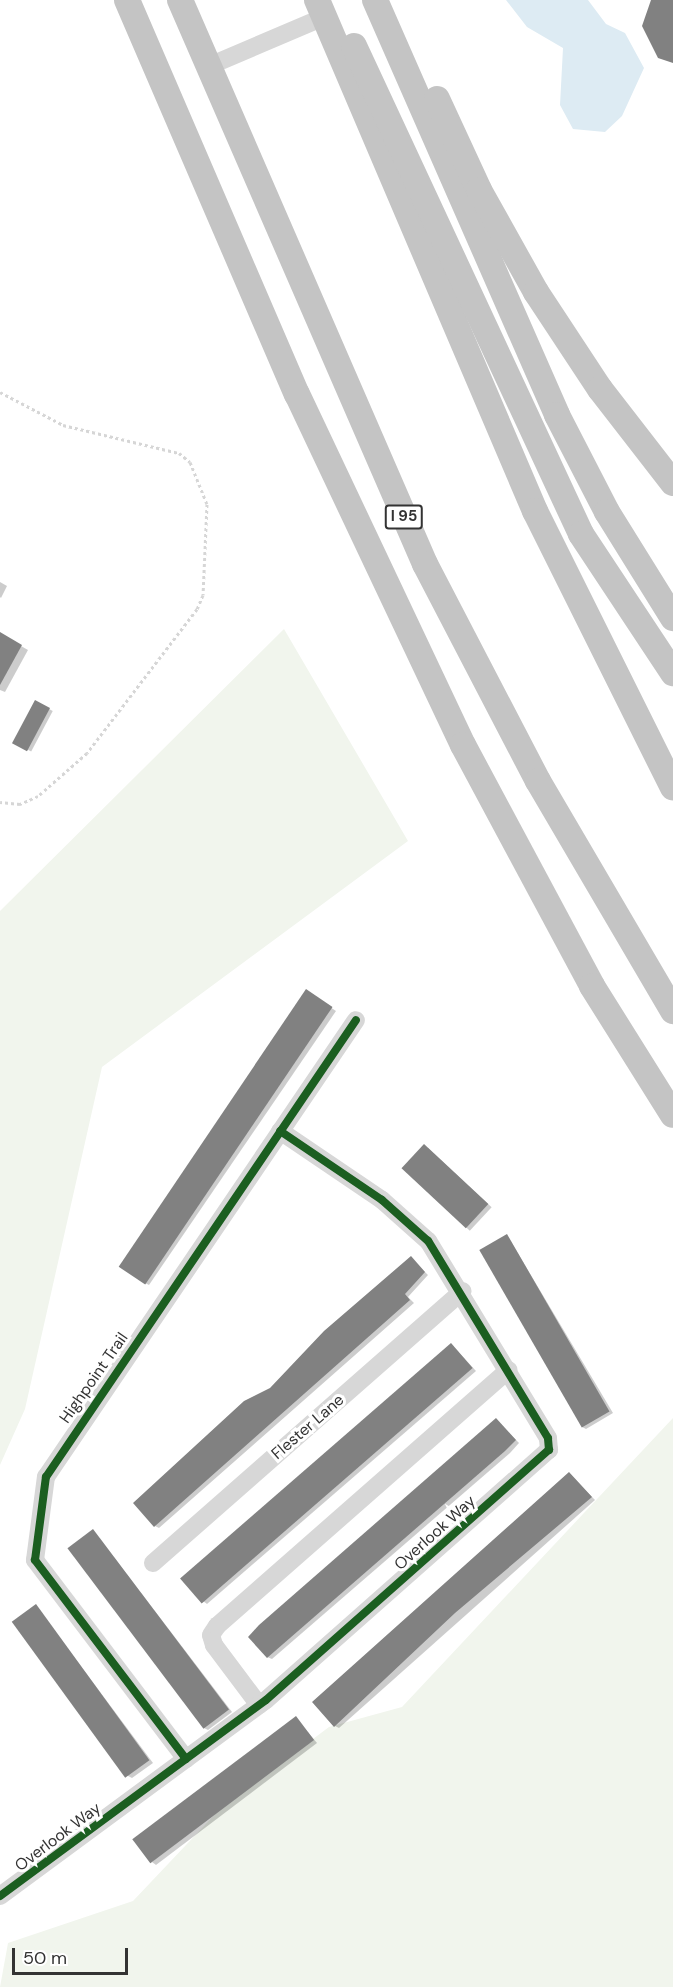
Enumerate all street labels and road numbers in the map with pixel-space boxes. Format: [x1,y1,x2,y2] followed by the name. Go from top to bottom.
[384,505,424,529] road number: I 95
[56,1329,132,1427] street label: Highpoint Trail
[268,1390,348,1464] street label: Flester Lane
[391,1492,479,1574] street label: Overlook Way
[11,1799,105,1875] street label: Overlook Way

